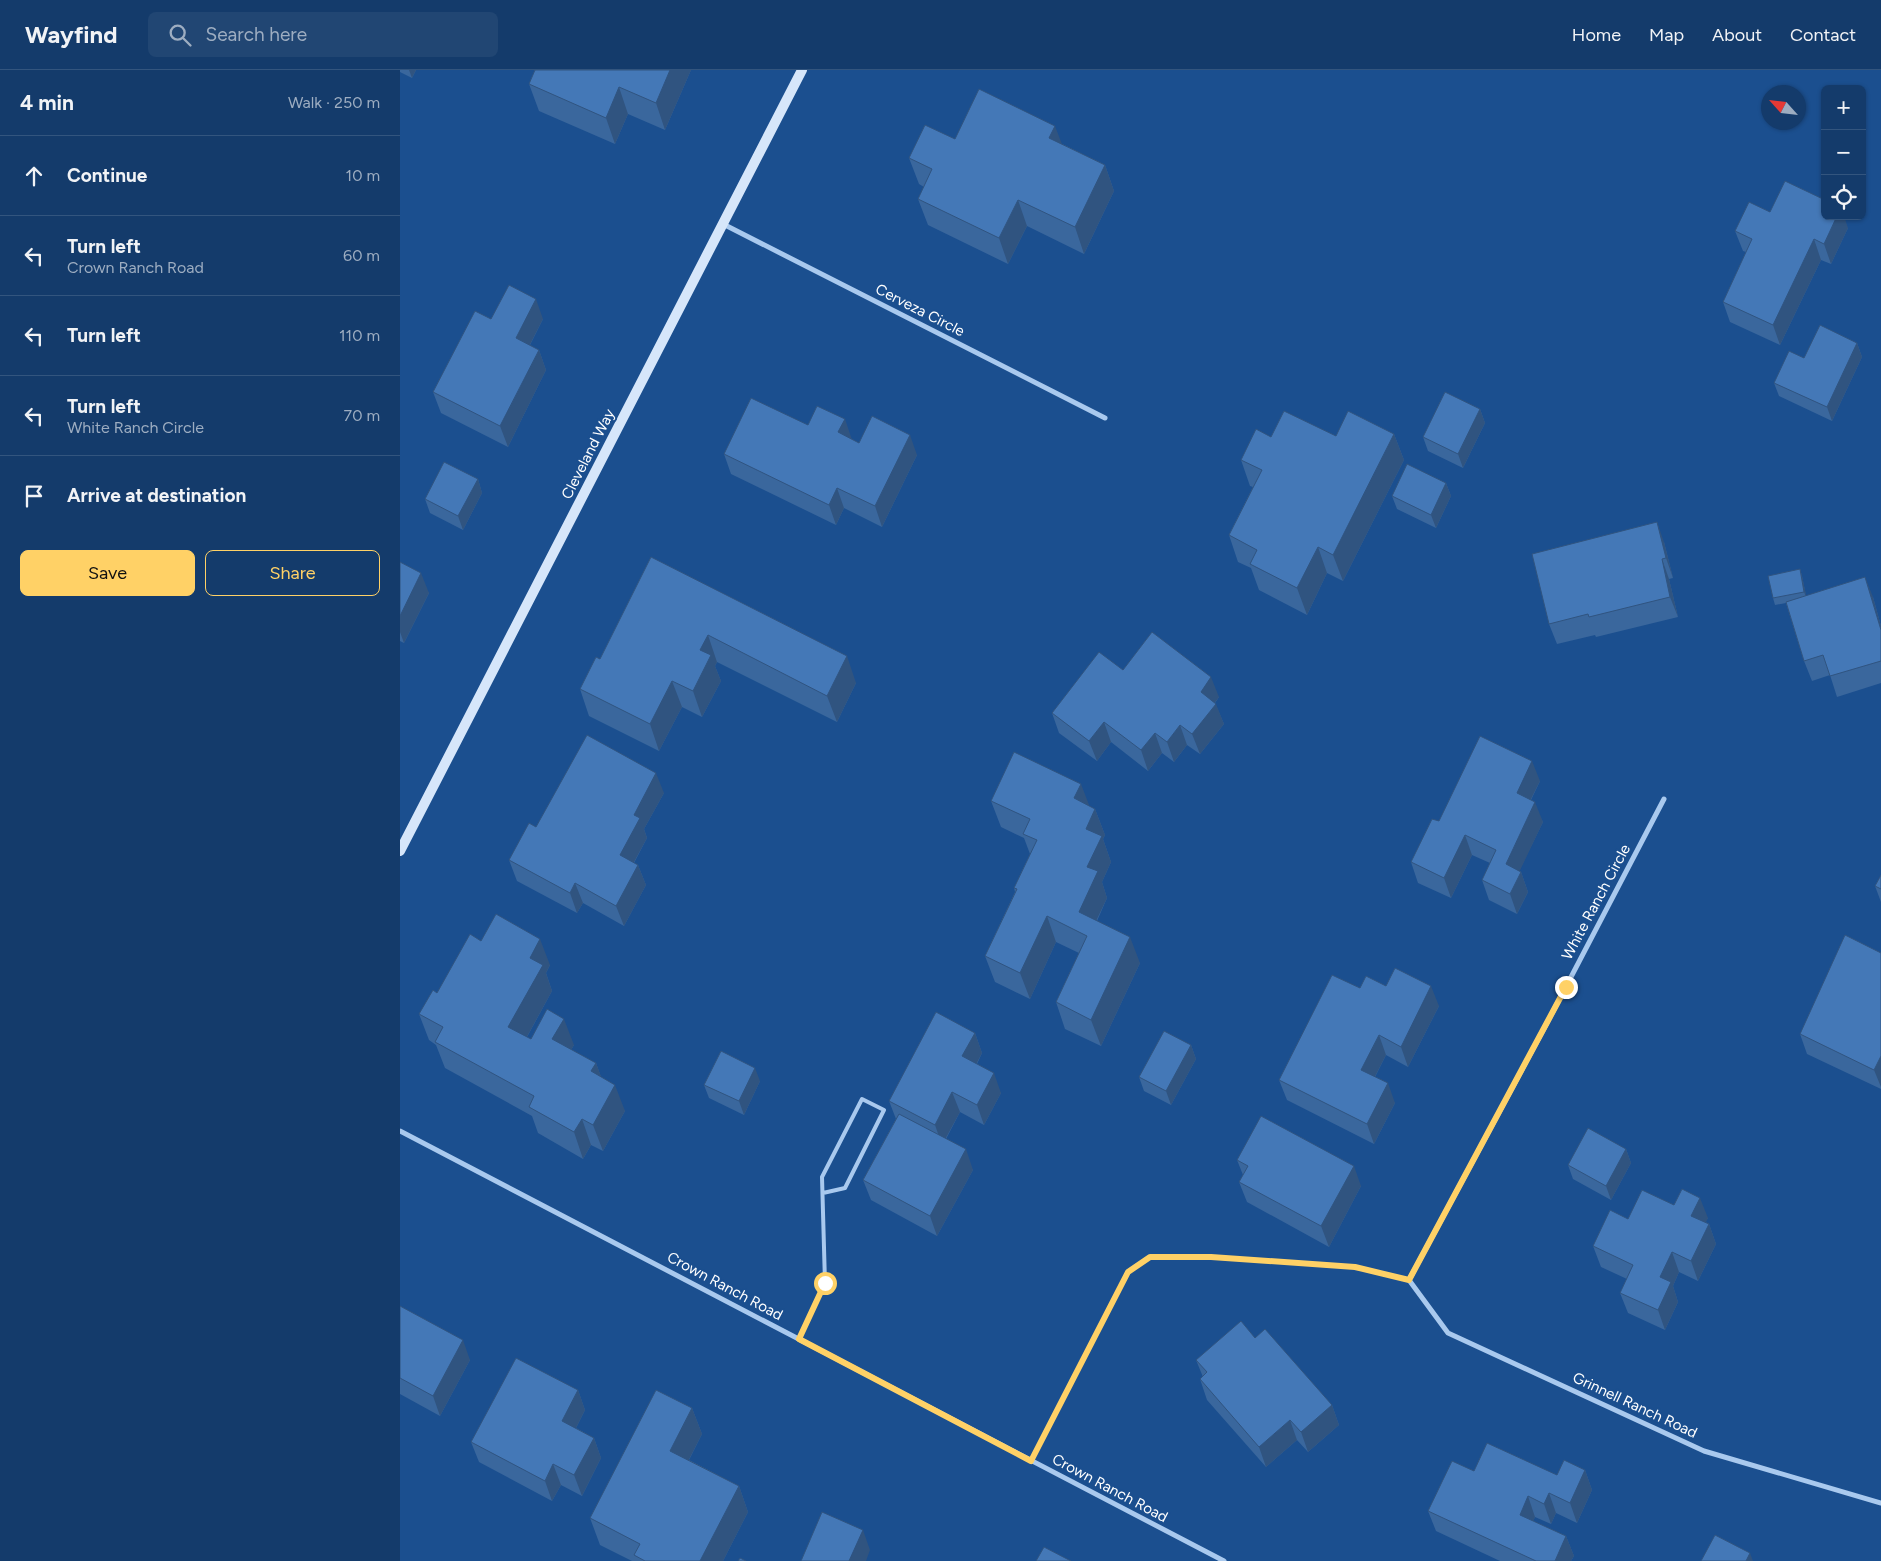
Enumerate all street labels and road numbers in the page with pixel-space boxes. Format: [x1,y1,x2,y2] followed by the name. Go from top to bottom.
[872,280,968,340] street label: Cerveza Circle
[558,406,619,502] street label: Cleveland Way
[1558,841,1634,963] street label: White Ranch Circle
[664,1248,786,1324] street label: Crown Ranch Road
[1570,1368,1700,1442] street label: Grinnell Ranch Road
[1049,1450,1171,1526] street label: Crown Ranch Road

